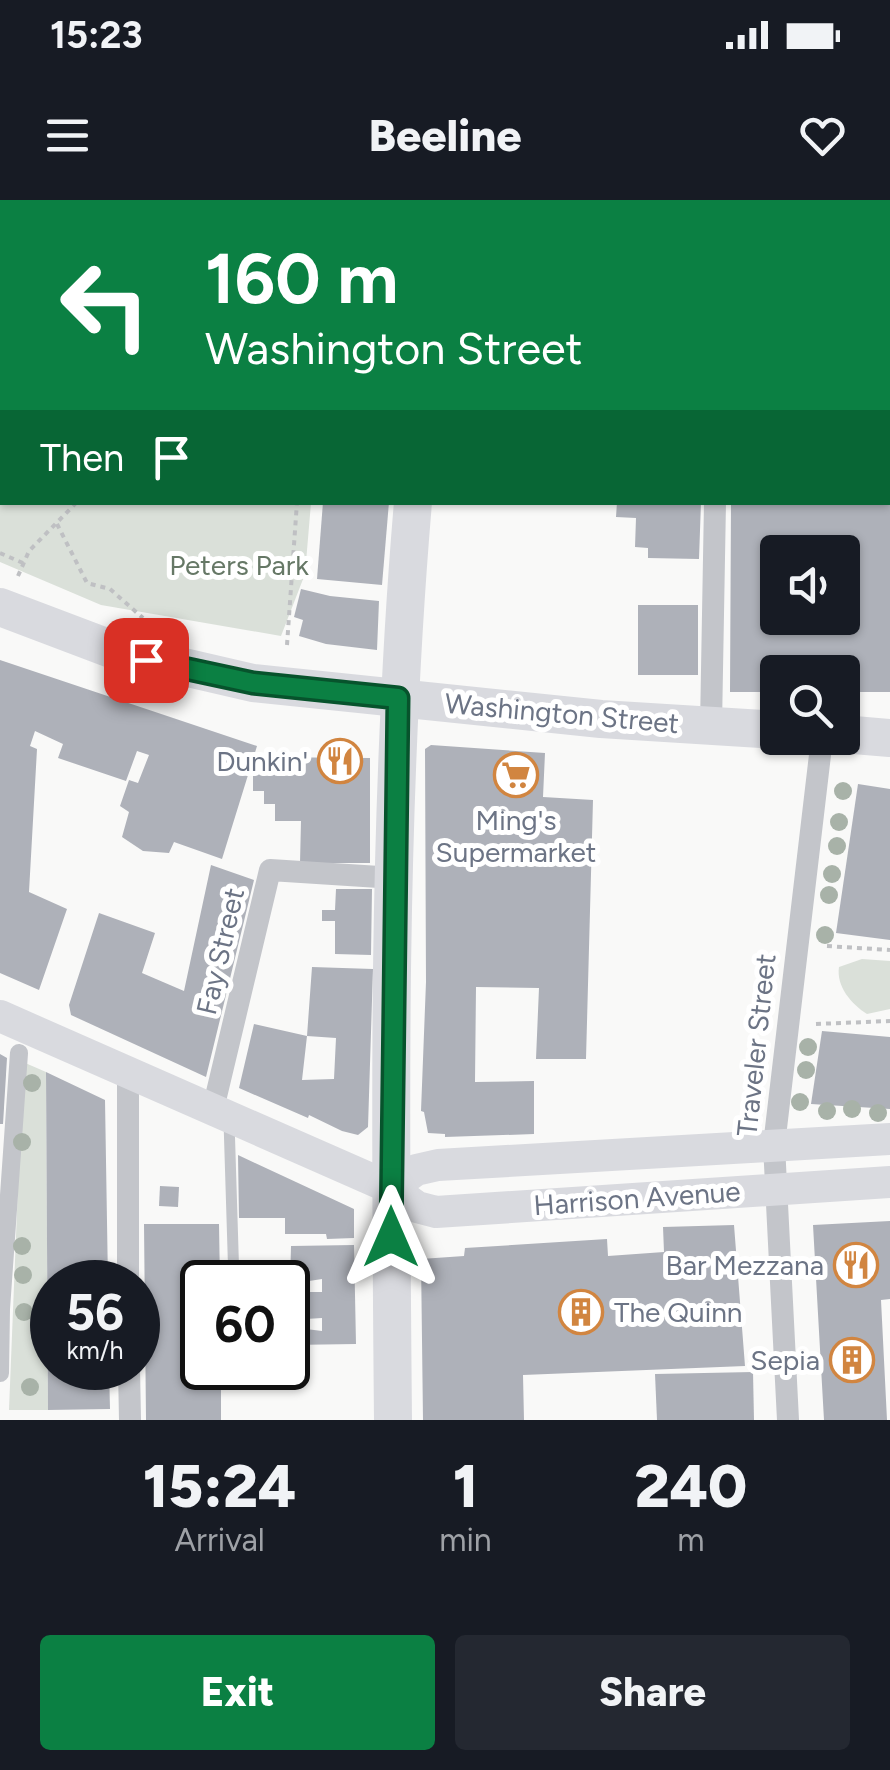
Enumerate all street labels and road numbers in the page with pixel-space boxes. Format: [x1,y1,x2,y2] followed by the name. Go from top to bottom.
[443,686,681,740] street label: Washington Street
[189,884,251,1018] street label: Fay Street
[730,952,782,1138] street label: Traveler Street
[532,1174,742,1222] street label: Harrison Avenue

